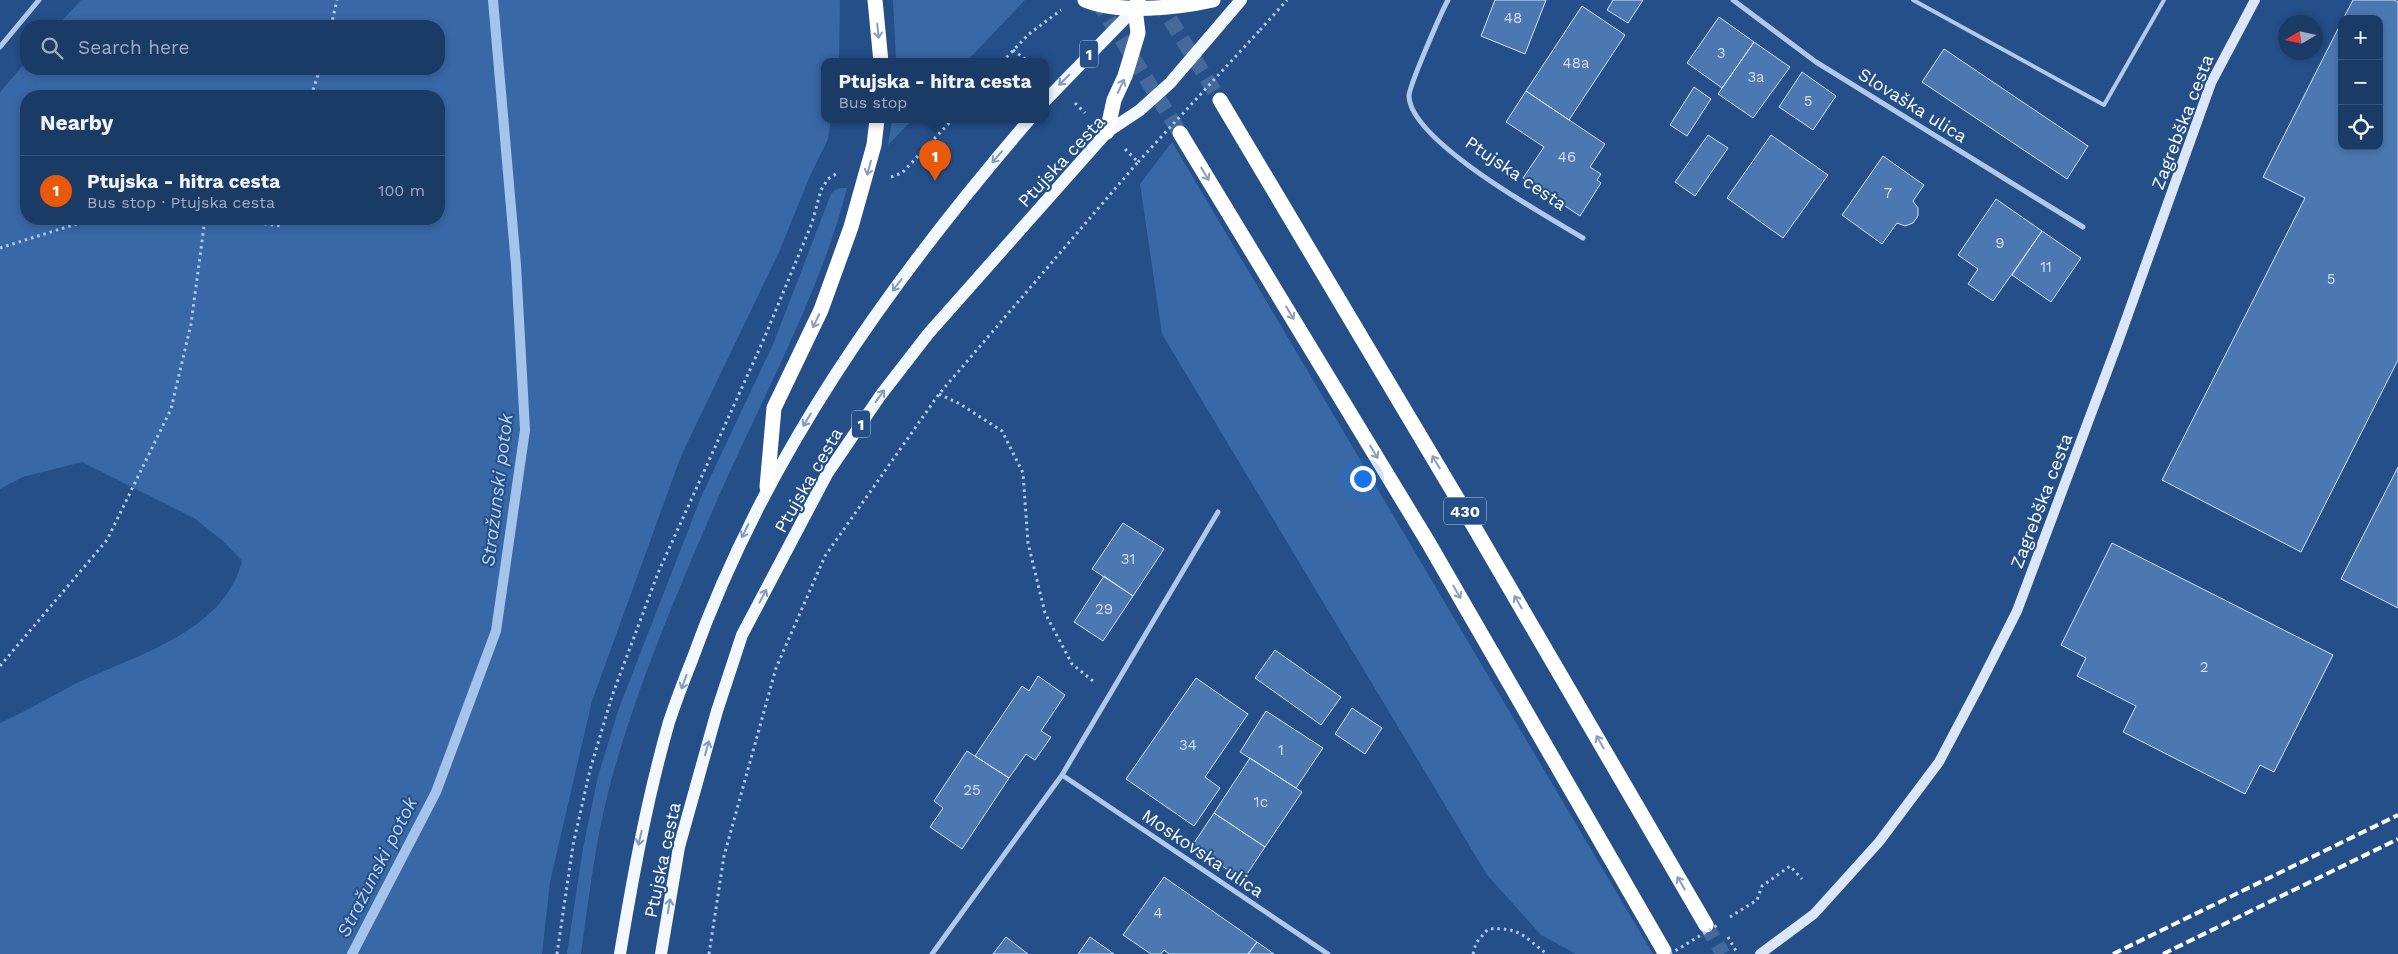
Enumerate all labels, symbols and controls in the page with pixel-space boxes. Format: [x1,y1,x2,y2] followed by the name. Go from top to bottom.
[1504,9,1522,27] house number: 48
[2278,15,2323,60] north arrow
[2338,15,2383,150] map controls
[2338,15,2383,60] button: +
[20,20,445,75] search box
[873,23,883,39] one-way arrow
[38,34,66,62] icon: search
[78,36,189,59] text: Search here
[1080,41,1098,68] road number: 1
[1717,44,1725,62] house number: 3
[2147,52,2217,192] street label: Zagrebška cesta
[1563,54,1590,72] house number: 48a
[821,58,1049,123] popup
[2338,60,2383,105] button: −
[1855,63,1971,147] street label: Slovaška ulica
[1747,68,1765,86] house number: 3a
[838,70,1032,93] text: Ptujska - hitra cesta
[1057,74,1070,86] one-way arrow
[1116,79,1126,94] one-way arrow
[1804,92,1812,110] house number: 5
[838,93,907,112] text: Bus stop
[2338,105,2383,150] button: locate
[40,110,113,135] text: Nearby
[1013,111,1109,211] street label: Ptujska cesta
[1461,131,1571,215] street label: Ptujska cesta
[919,140,951,181] pin: 1
[1558,148,1576,166] house number: 46
[991,150,1003,163] one-way arrow
[863,159,873,175] one-way arrow
[1201,167,1211,181] one-way arrow
[87,170,280,193] text: Ptujska - hitra cesta
[53,181,59,200] text: 1
[378,181,425,200] text: 100 m
[1884,184,1892,202] house number: 7
[87,193,275,212] text: Bus stop · Ptujska cesta
[1995,234,2005,252] house number: 9
[2040,258,2052,276] house number: 11
[2327,270,2335,288] house number: 5
[891,278,902,291] one-way arrow
[1285,306,1295,320] one-way arrow
[810,313,820,328] one-way arrow
[875,390,886,403] one-way arrow
[852,410,870,438] road number: 1
[476,411,518,568] water label: Stražunski potok
[802,413,812,427] one-way arrow
[770,424,846,536] street label: Ptujska cesta
[2006,431,2076,571] street label: Zagrebška cesta
[1369,445,1379,459] one-way arrow
[1430,455,1440,469] one-way arrow
[1350,466,1376,492] your location
[1444,498,1486,524] road number: 430
[740,523,749,538] one-way arrow
[1121,550,1135,568] house number: 31
[1453,584,1462,599] one-way arrow
[759,589,768,604] one-way arrow
[1513,594,1523,609] one-way arrow
[1095,600,1113,618] house number: 29
[2200,658,2208,676] house number: 2
[679,673,688,689] one-way arrow
[1179,736,1197,754] house number: 34
[1594,736,1604,750] one-way arrow
[702,740,712,756] one-way arrow
[1278,741,1284,759] house number: 1
[963,781,981,799] house number: 25
[332,792,423,941] water label: Stražunski potok
[1254,793,1268,811] house number: 1c
[640,800,684,920] street label: Ptujska cesta
[1138,804,1268,902] street label: Moskovska ulica
[635,829,644,845] one-way arrow
[1676,876,1686,890] one-way arrow
[665,898,675,914] one-way arrow
[1153,904,1163,922] house number: 4

